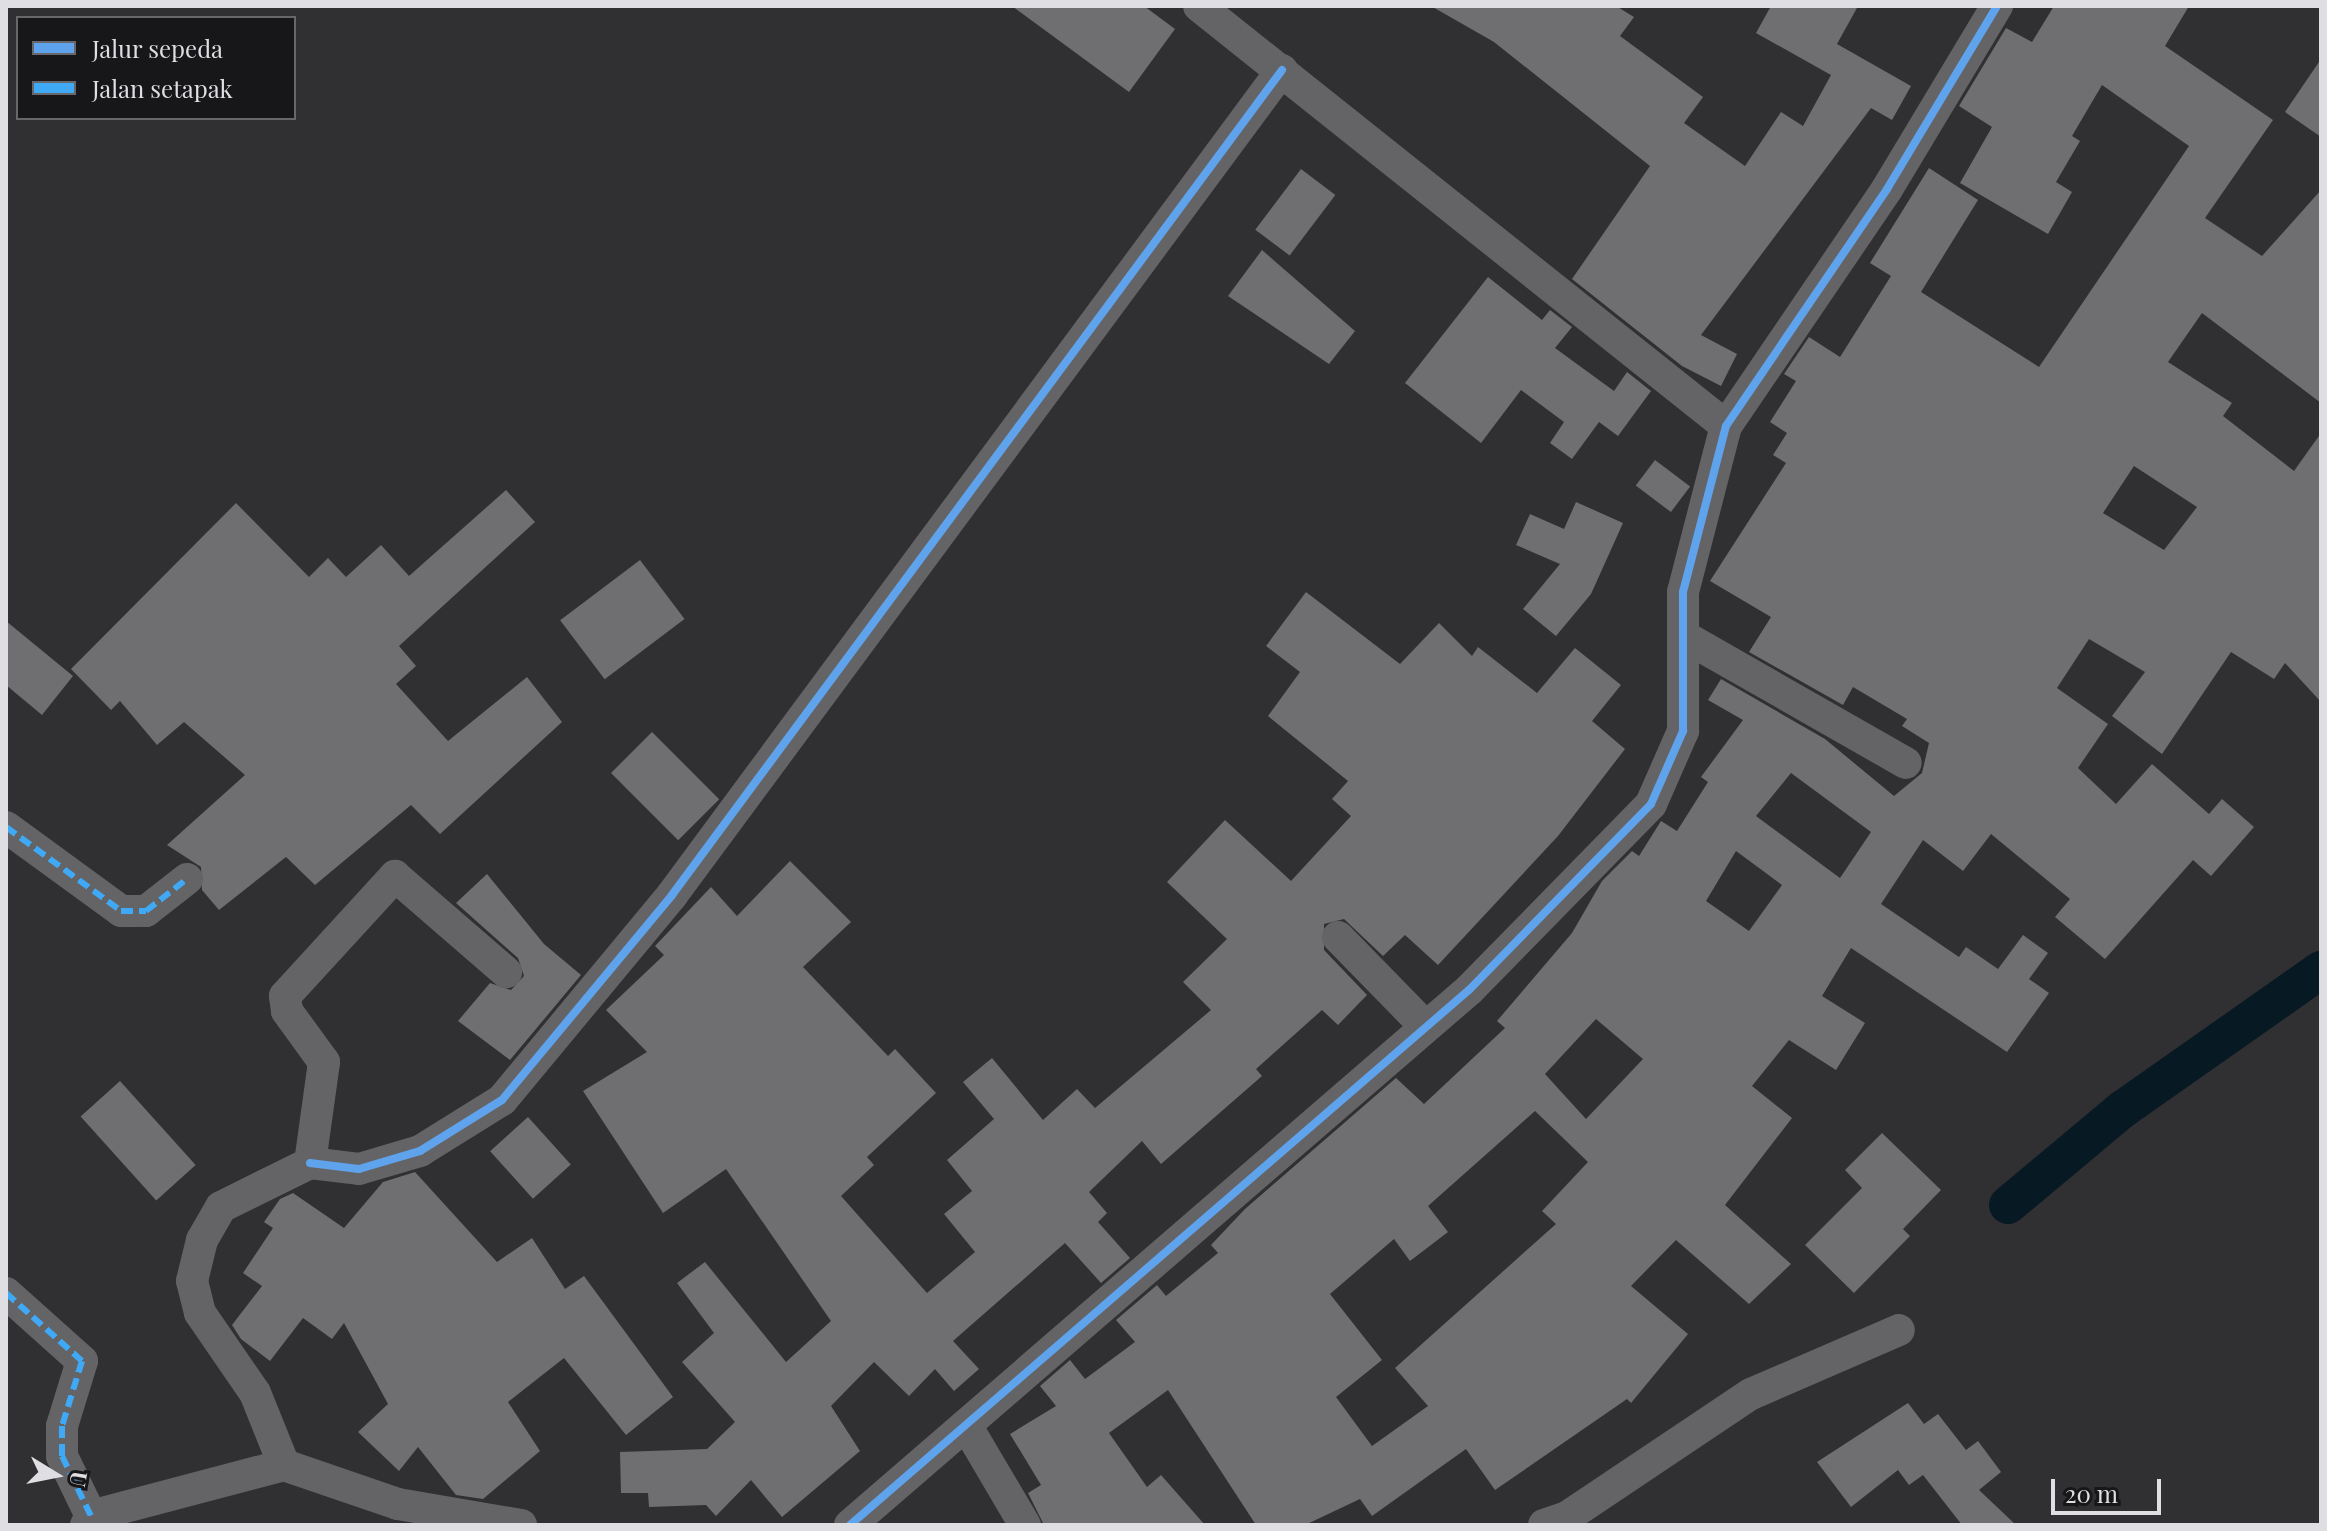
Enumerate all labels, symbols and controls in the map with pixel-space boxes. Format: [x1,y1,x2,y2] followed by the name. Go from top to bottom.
[16,16,296,120] legend
[92,32,223,64] text: Jalur sepeda
[92,72,233,104] text: Jalan setapak
[16,1435,96,1515] north arrow
[2055,1463,2165,1513] scale bar
[64,1469,96,1489] text: U
[2065,1477,2118,1509] text: 20 m

